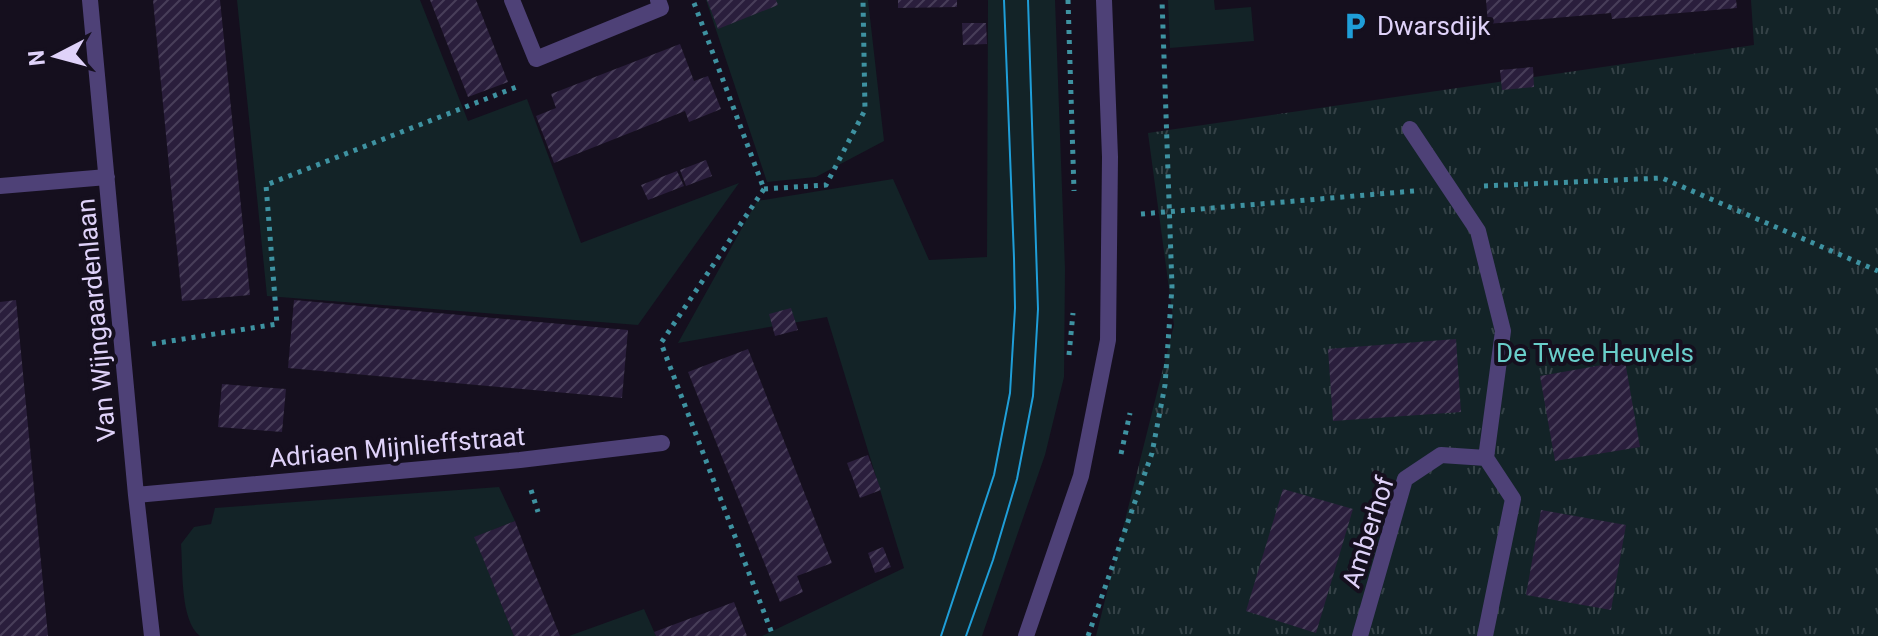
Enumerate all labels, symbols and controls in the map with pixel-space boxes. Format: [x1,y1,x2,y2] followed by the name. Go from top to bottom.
[1340,11,1370,41] parking icon: Dwarsdijk
[1377,11,1491,41] place label: Dwarsdijk
[16,16,96,96] north arrow
[23,49,50,67] text: N
[70,197,122,443] street label: Van Wijngaardenlaan
[1496,338,1694,368] park label: De Twee Heuvels
[268,421,526,473] street label: Adriaen Mijnlieffstraat
[1336,472,1400,591] street label: Amberhof

